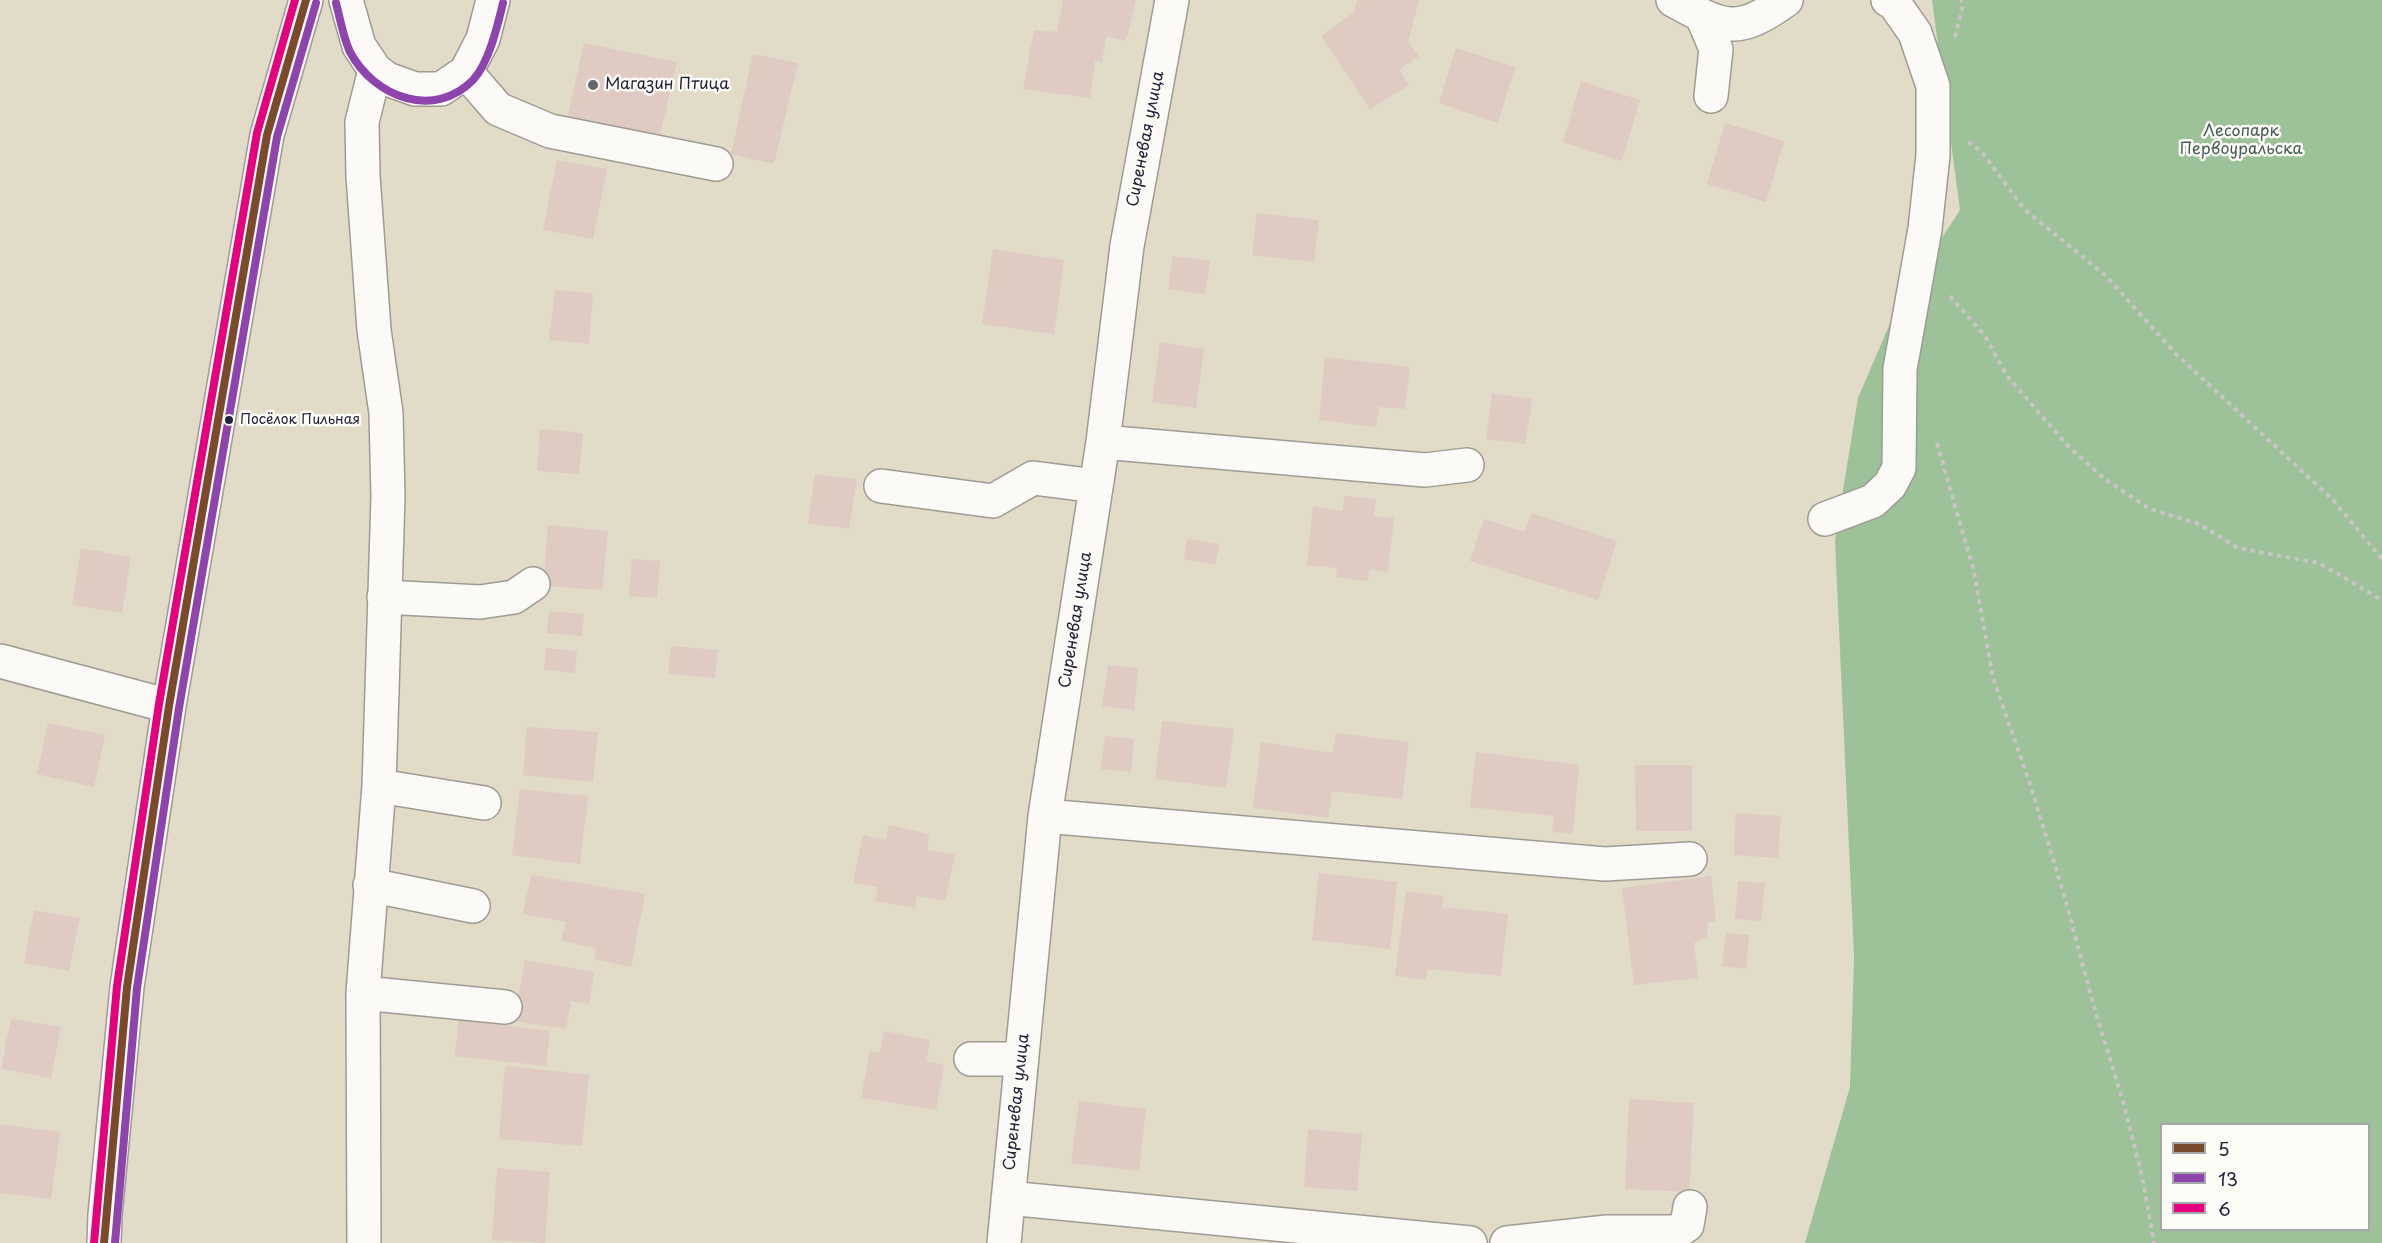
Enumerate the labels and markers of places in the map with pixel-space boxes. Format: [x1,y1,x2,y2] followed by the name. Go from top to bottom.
[605,75,729,95] place label: Магазин Птица
[586,78,600,92] marker: Магазин Птица
[240,412,360,428] place label: Посёлок Пильная
[223,414,235,426] marker: Посёлок Пильная

